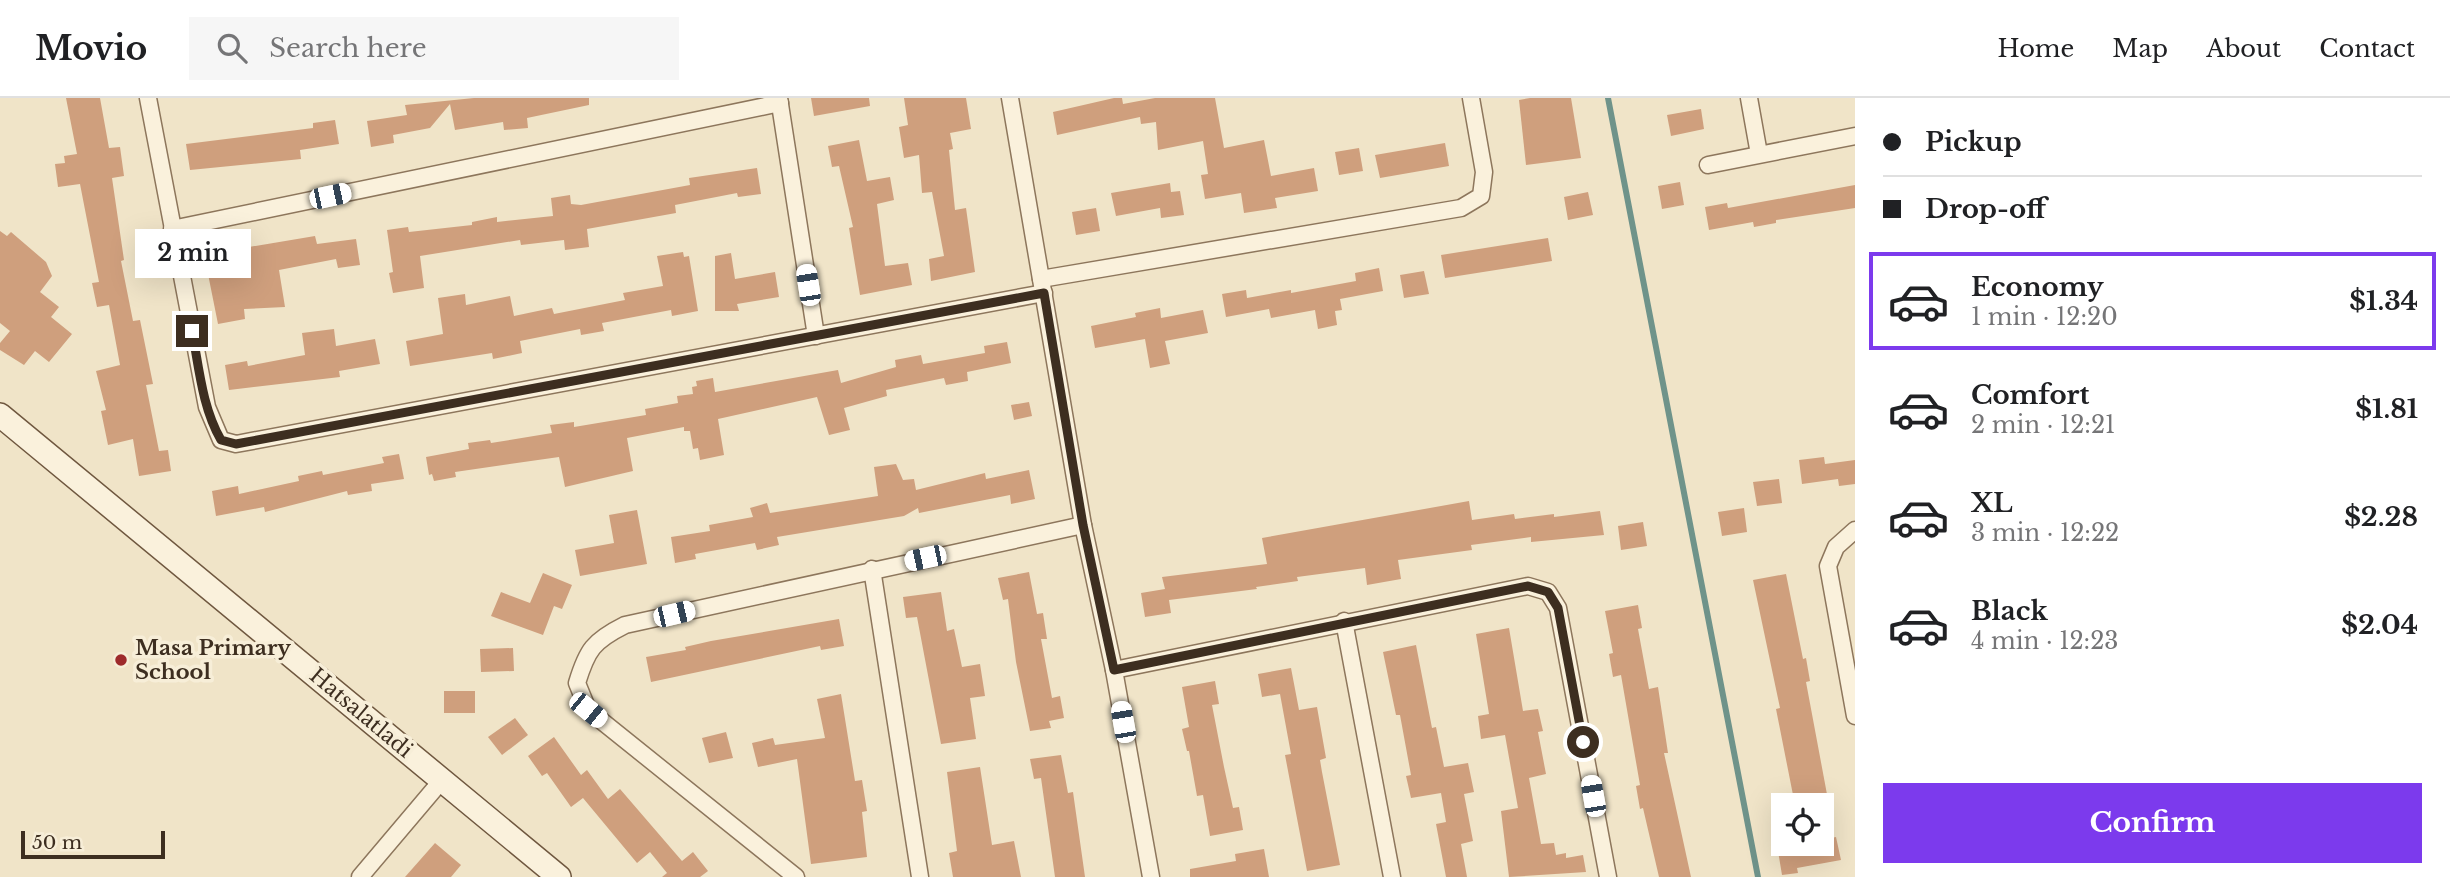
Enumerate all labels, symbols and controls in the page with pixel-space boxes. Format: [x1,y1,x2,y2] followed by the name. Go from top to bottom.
[189,17,679,80] search box
[35,28,147,69] text: Movio
[213,29,251,67] icon: search
[269,32,427,64] text: Search here
[1998,34,2074,63] text: Home
[2112,34,2168,63] text: Map
[2206,34,2281,63] text: About
[2319,34,2415,63] text: Contact
[1925,126,2022,158] text: Pickup
[308,181,353,211] car
[1925,193,2046,225] text: Drop-off
[134,230,250,278] callout: 2 min
[157,239,229,267] text: 2 min
[795,263,822,307] car
[1887,270,1950,333] icon: car
[1971,271,2104,303] text: Economy
[2349,285,2418,317] text: $1.34
[1971,303,2118,331] text: 1 min · 12:20
[176,315,208,347] route end
[1887,378,1950,441] icon: car
[1971,379,2089,411] text: Comfort
[2355,393,2418,425] text: $1.81
[1971,411,2115,439] text: 2 min · 12:21
[1887,486,1950,549] icon: car
[1971,487,2013,519] text: XL
[2344,501,2418,533] text: $2.28
[1971,519,2119,547] text: 3 min · 12:22
[903,543,948,573] car
[1887,594,1950,657] icon: car
[1971,595,2048,627] text: Black
[652,599,697,629] car
[2341,609,2418,641] text: $2.04
[1971,627,2119,655] text: 4 min · 12:23
[135,635,291,685] place label: Masa Primary School
[113,652,129,668] marker: Masa Primary School
[304,662,418,764] street label: Hatsalatladi
[566,689,611,731] car
[1110,699,1137,745] car
[1567,726,1599,758] route start
[1580,773,1607,819] car
[1883,783,2422,863] button: Confirm
[1771,793,1834,856] map controls
[1771,793,1834,856] button: locate
[21,828,164,860] scale bar
[32,831,82,854] text: 50 m

